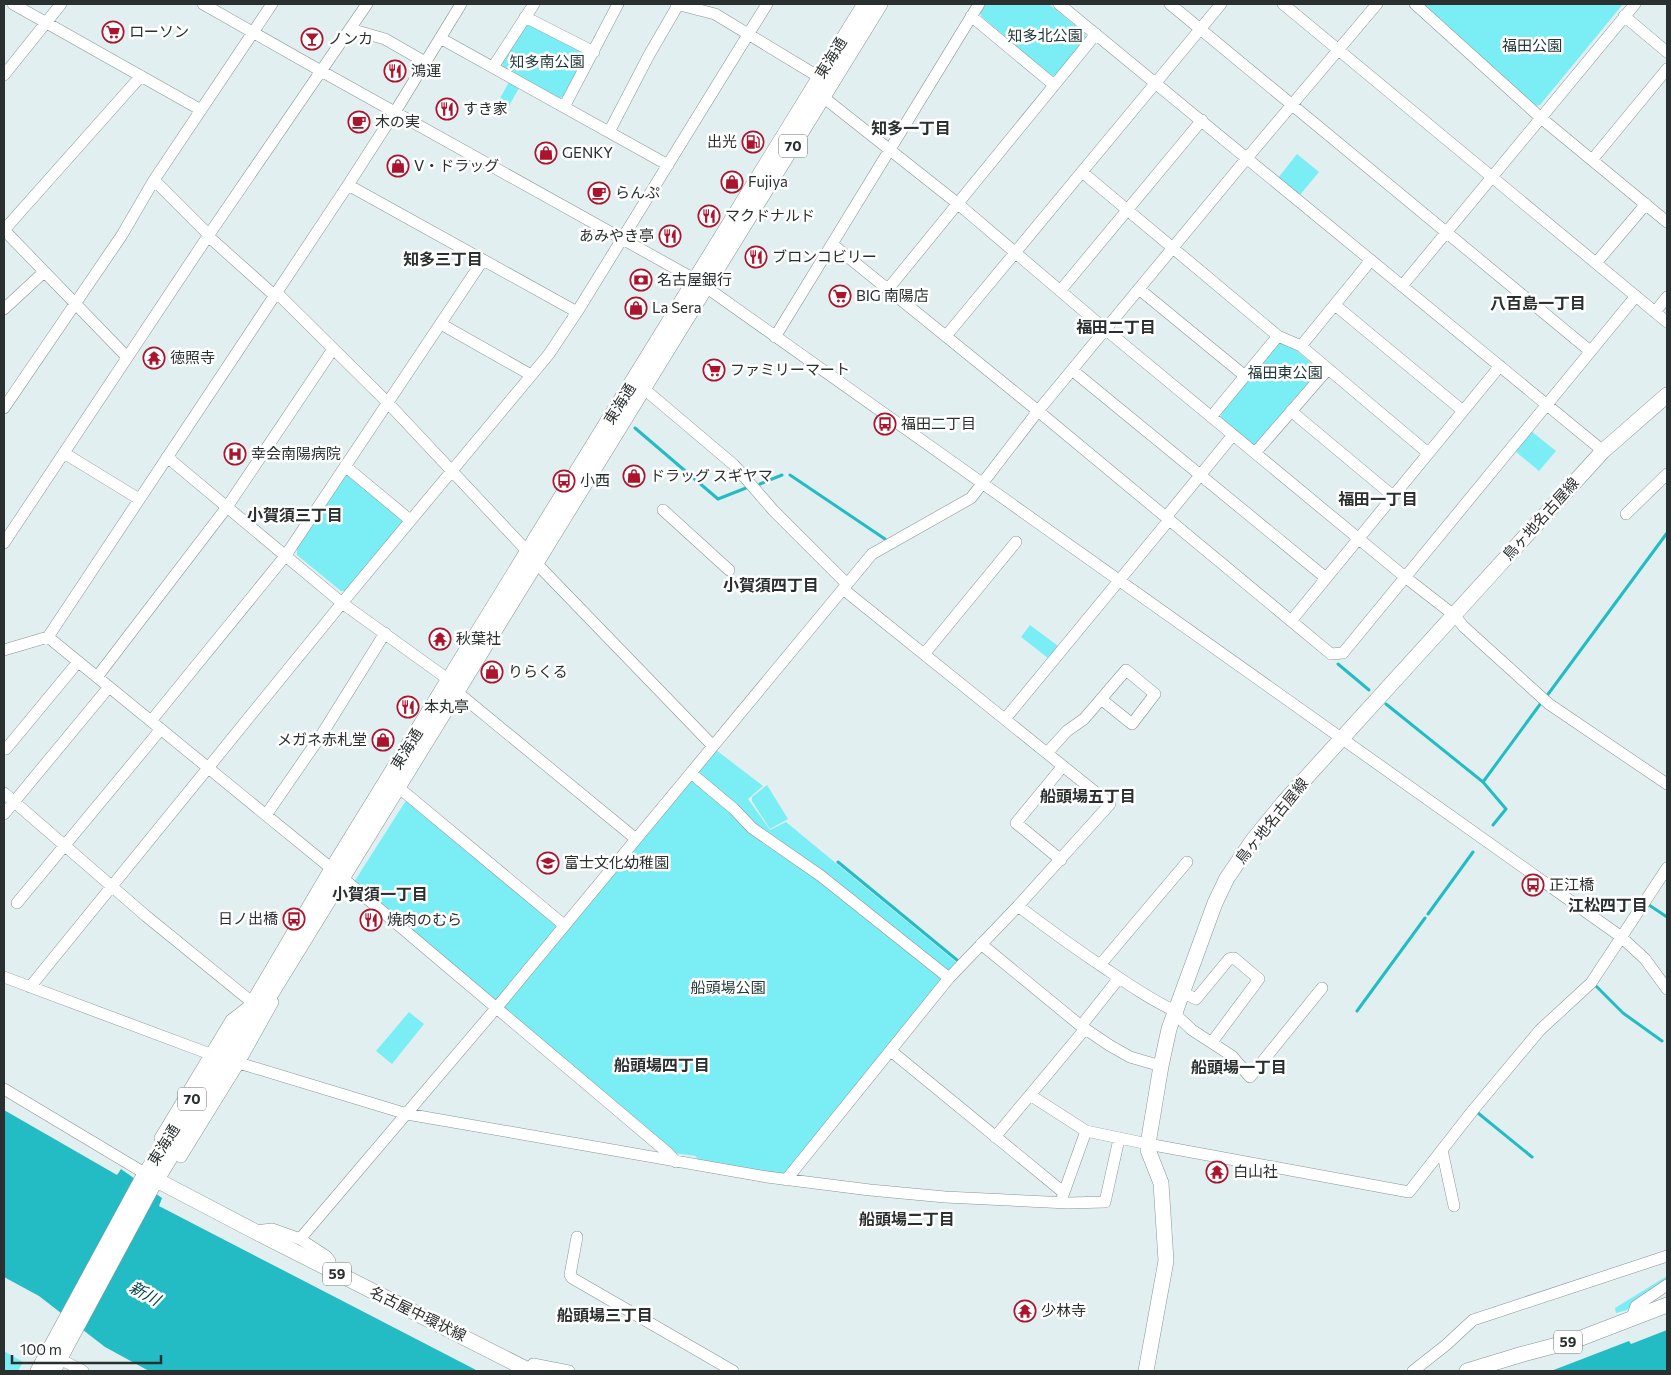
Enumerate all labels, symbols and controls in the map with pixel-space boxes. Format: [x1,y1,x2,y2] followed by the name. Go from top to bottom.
[101,20,125,44] supermarket icon: ローソン
[129,22,189,40] place label: ローソン
[1007,26,1083,44] park label: 知多北公園
[300,27,324,51] bar icon: ノンカ
[328,29,373,47] place label: ノンカ
[811,34,850,81] street label: 東海通
[1502,36,1562,54] park label: 福田公園
[509,52,585,70] park label: 知多南公園
[383,59,407,83] restaurant icon: 鴻運
[411,61,441,79] place label: 鴻運
[435,97,459,121] restaurant icon: すき家
[463,99,508,117] place label: すき家
[347,110,371,134] cafe icon: 木の実
[375,112,420,130] place label: 木の実
[871,118,951,137] district label: 知多一丁目
[741,130,765,154] fuel station icon: 出光
[707,132,737,150] place label: 出光
[779,134,807,158] road number: 70
[534,141,558,165] shop icon: GENKY
[562,143,613,161] place label: GENKY
[386,154,410,178] shop icon: V・ドラッグ
[414,156,499,174] place label: V・ドラッグ
[720,170,744,194] shop icon: Fujiya
[748,172,788,190] place label: Fujiya
[587,181,611,205] cafe icon: らんぷ
[615,183,660,201] place label: らんぷ
[697,204,721,228] restaurant icon: マクドナルド
[725,206,815,224] place label: マクドナルド
[658,224,682,248] restaurant icon: あみやき亭
[579,226,654,244] place label: あみやき亭
[744,245,768,269] restaurant icon: ブロンコビリー
[772,247,877,265] place label: ブロンコビリー
[403,249,483,268] district label: 知多三丁目
[629,268,653,292] bank icon: 名古屋銀行
[657,270,732,288] place label: 名古屋銀行
[828,284,852,308] supermarket icon: BIG 南陽店
[856,286,929,304] place label: BIG 南陽店
[1490,293,1586,312] district label: 八百島一丁目
[624,296,648,320] shop icon: La Sera
[652,298,702,316] place label: La Sera
[1076,317,1156,336] district label: 福田二丁目
[142,346,166,370] temple icon: 徳照寺
[170,348,215,366] place label: 徳照寺
[702,358,726,382] supermarket icon: ファミリーマート
[730,360,850,378] place label: ファミリーマート
[1247,363,1323,381] park label: 福田東公園
[600,380,639,427] street label: 東海通
[873,412,897,436] bus stop icon: 福田二丁目
[901,414,976,432] place label: 福田二丁目
[223,442,247,466] hospital icon: 幸会南陽病院
[251,444,341,462] place label: 幸会南陽病院
[622,464,646,488] shop icon: ドラッグ スギヤマ
[650,466,773,484] place label: ドラッグ スギヤマ
[552,469,576,493] bus stop icon: 小西
[580,471,610,489] place label: 小西
[1498,473,1582,563] street label: 鳥ヶ地名古屋線
[1338,489,1418,508] district label: 福田一丁目
[247,505,343,524] district label: 小賀須三丁目
[723,575,819,594] district label: 小賀須四丁目
[428,627,452,651] temple icon: 秋葉社
[456,629,501,647] place label: 秋葉社
[480,660,504,684] shop icon: りらくる
[508,662,568,680] place label: りらくる
[396,695,420,719] restaurant icon: 本丸亭
[424,697,469,715] place label: 本丸亭
[387,725,426,772] street label: 東海通
[371,728,395,752] shop icon: メガネ赤札堂
[277,730,367,748] place label: メガネ赤札堂
[1231,774,1311,867] street label: 鳥ヶ地名古屋線
[1040,786,1136,805] district label: 船頭場五丁目
[536,851,560,875] school or university icon: 富士文化幼稚園
[564,853,669,871] place label: 富士文化幼稚園
[1521,873,1545,897] bus stop icon: 正江橋
[1549,875,1594,893] place label: 正江橋
[332,884,428,903] district label: 小賀須一丁目
[1568,895,1648,914] district label: 江松四丁目
[282,907,306,931] bus stop icon: 日ノ出橋
[359,908,383,932] restaurant icon: 焼肉のむら
[218,909,278,927] place label: 日ノ出橋
[387,910,462,928] place label: 焼肉のむら
[690,978,766,996] park label: 船頭場公園
[614,1055,710,1074] district label: 船頭場四丁目
[1191,1057,1287,1076] district label: 船頭場一丁目
[178,1088,206,1110] road number: 70
[144,1121,183,1168] street label: 東海通
[1205,1160,1229,1184] temple icon: 白山社
[1233,1162,1278,1180] place label: 白山社
[859,1209,955,1228] district label: 船頭場二丁目
[323,1262,351,1286] road number: 59
[127,1276,166,1310] water label: 新川
[367,1282,470,1344] street label: 名古屋中環状線
[1013,1299,1037,1323] temple icon: 少林寺
[1041,1301,1086,1319] place label: 少林寺
[557,1305,653,1324] district label: 船頭場三丁目
[1554,1330,1582,1354] road number: 59
[12,1332,161,1364] scale bar
[20,1340,62,1358] text: 100 m

